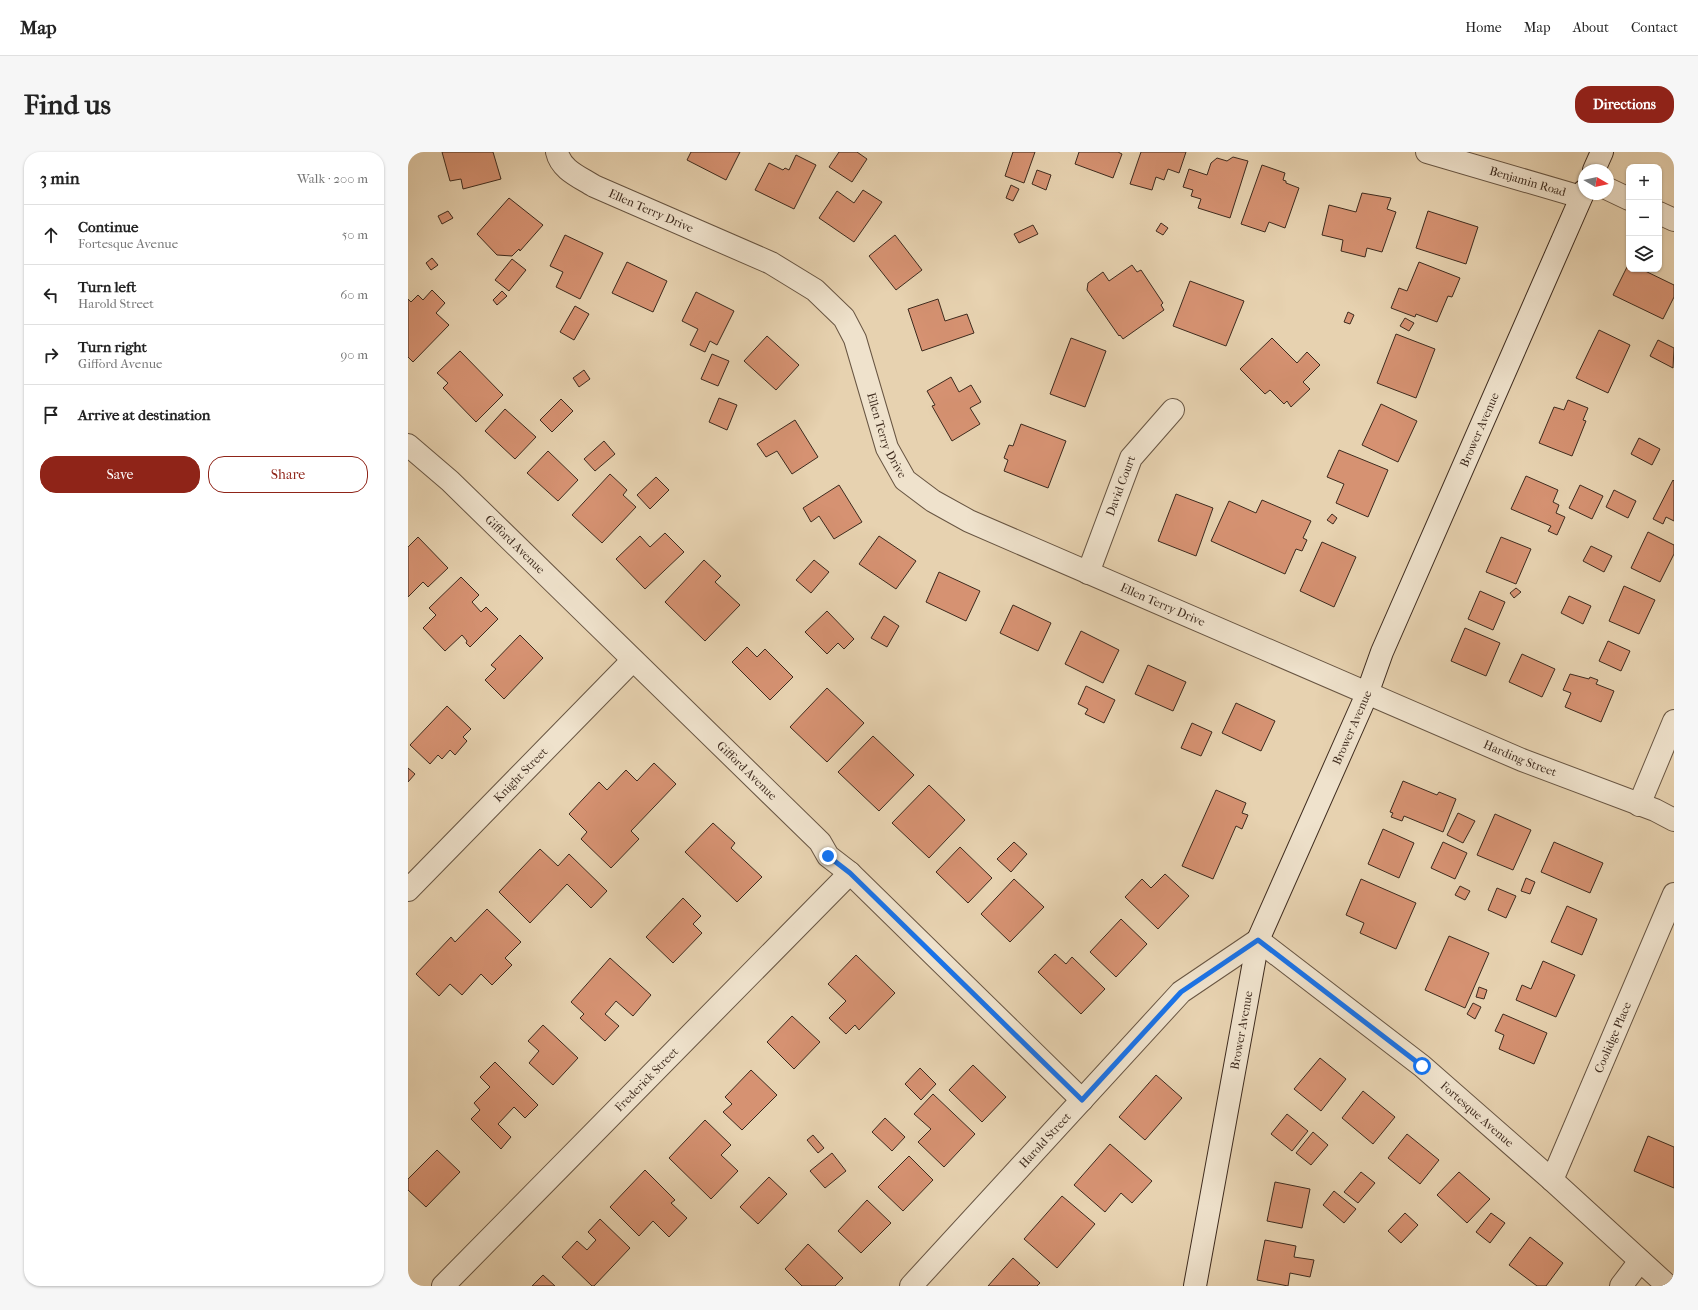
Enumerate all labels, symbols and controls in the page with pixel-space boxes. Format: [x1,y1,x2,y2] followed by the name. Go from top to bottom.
[20,17,56,39] text: Map
[1465,19,1502,36] text: Home
[1524,19,1551,36] text: Map
[1573,19,1609,36] text: About
[1631,19,1678,36] text: Contact
[1575,86,1674,123] button: Directions
[24,88,111,121] text: Find us
[1488,164,1568,199] street label: Benjamin Road
[1578,164,1614,200] north arrow
[1626,164,1662,272] map controls
[1626,164,1662,200] button: +
[40,168,80,188] text: 3 min
[297,171,368,186] text: Walk · 200 m
[607,186,696,235] street label: Ellen Terry Drive
[1626,200,1662,236] button: −
[78,218,138,236] text: Continue
[40,224,62,246] icon: ahead
[342,227,368,242] text: 50 m
[78,236,178,251] text: Fortesque Avenue
[1626,236,1662,272] button: layers
[78,278,136,296] text: Turn left
[40,284,62,306] icon: left
[340,287,368,302] text: 60 m
[78,296,154,311] text: Harold Street
[78,338,147,356] text: Turn right
[40,344,62,366] icon: right
[340,347,368,362] text: 90 m
[78,356,162,371] text: Gifford Avenue
[1457,390,1502,469] street label: Brower Avenue
[864,391,910,481] street label: Ellen Terry Drive
[40,404,62,426] icon: arrive
[78,406,210,424] text: Arrive at destination
[1103,453,1138,518] street label: David Court
[40,456,200,493] button: Save
[208,456,368,493] button: Share
[482,512,548,577] street label: Gifford Avenue
[1118,580,1207,629] street label: Ellen Terry Drive
[1330,689,1375,767] street label: Brower Avenue
[1481,737,1559,780] street label: Harding Street
[714,738,780,803] street label: Gifford Avenue
[491,744,551,805] street label: Knight Street
[819,847,837,865] route end
[1228,990,1256,1071] street label: Brower Avenue
[1591,1000,1634,1075] street label: Coolidge Place
[612,1044,682,1114] street label: Frederick Street
[1413,1057,1431,1075] route start
[1438,1078,1516,1150] street label: Fortesque Avenue
[1016,1109,1074,1171] street label: Harold Street

